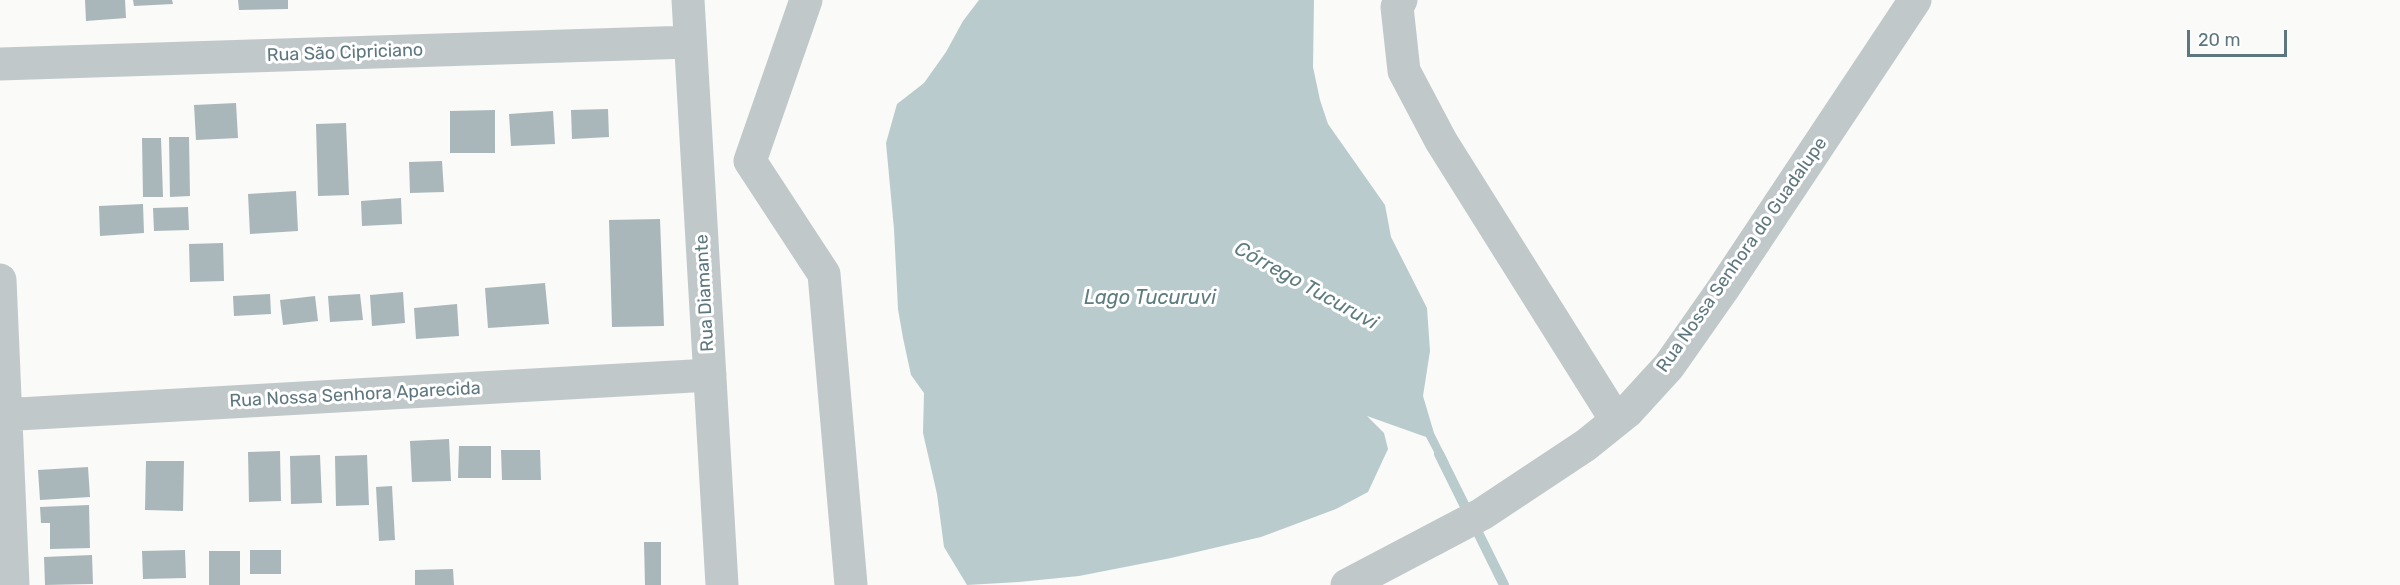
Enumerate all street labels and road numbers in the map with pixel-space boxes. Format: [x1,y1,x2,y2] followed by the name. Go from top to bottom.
[266,39,424,67] street label: Rua São Cipriciano
[1652,133,1832,377] street label: Rua Nossa Senhora do Guadalupe
[691,234,719,352] street label: Rua Diamante
[229,378,481,412] street label: Rua Nossa Senhora Aparecida

